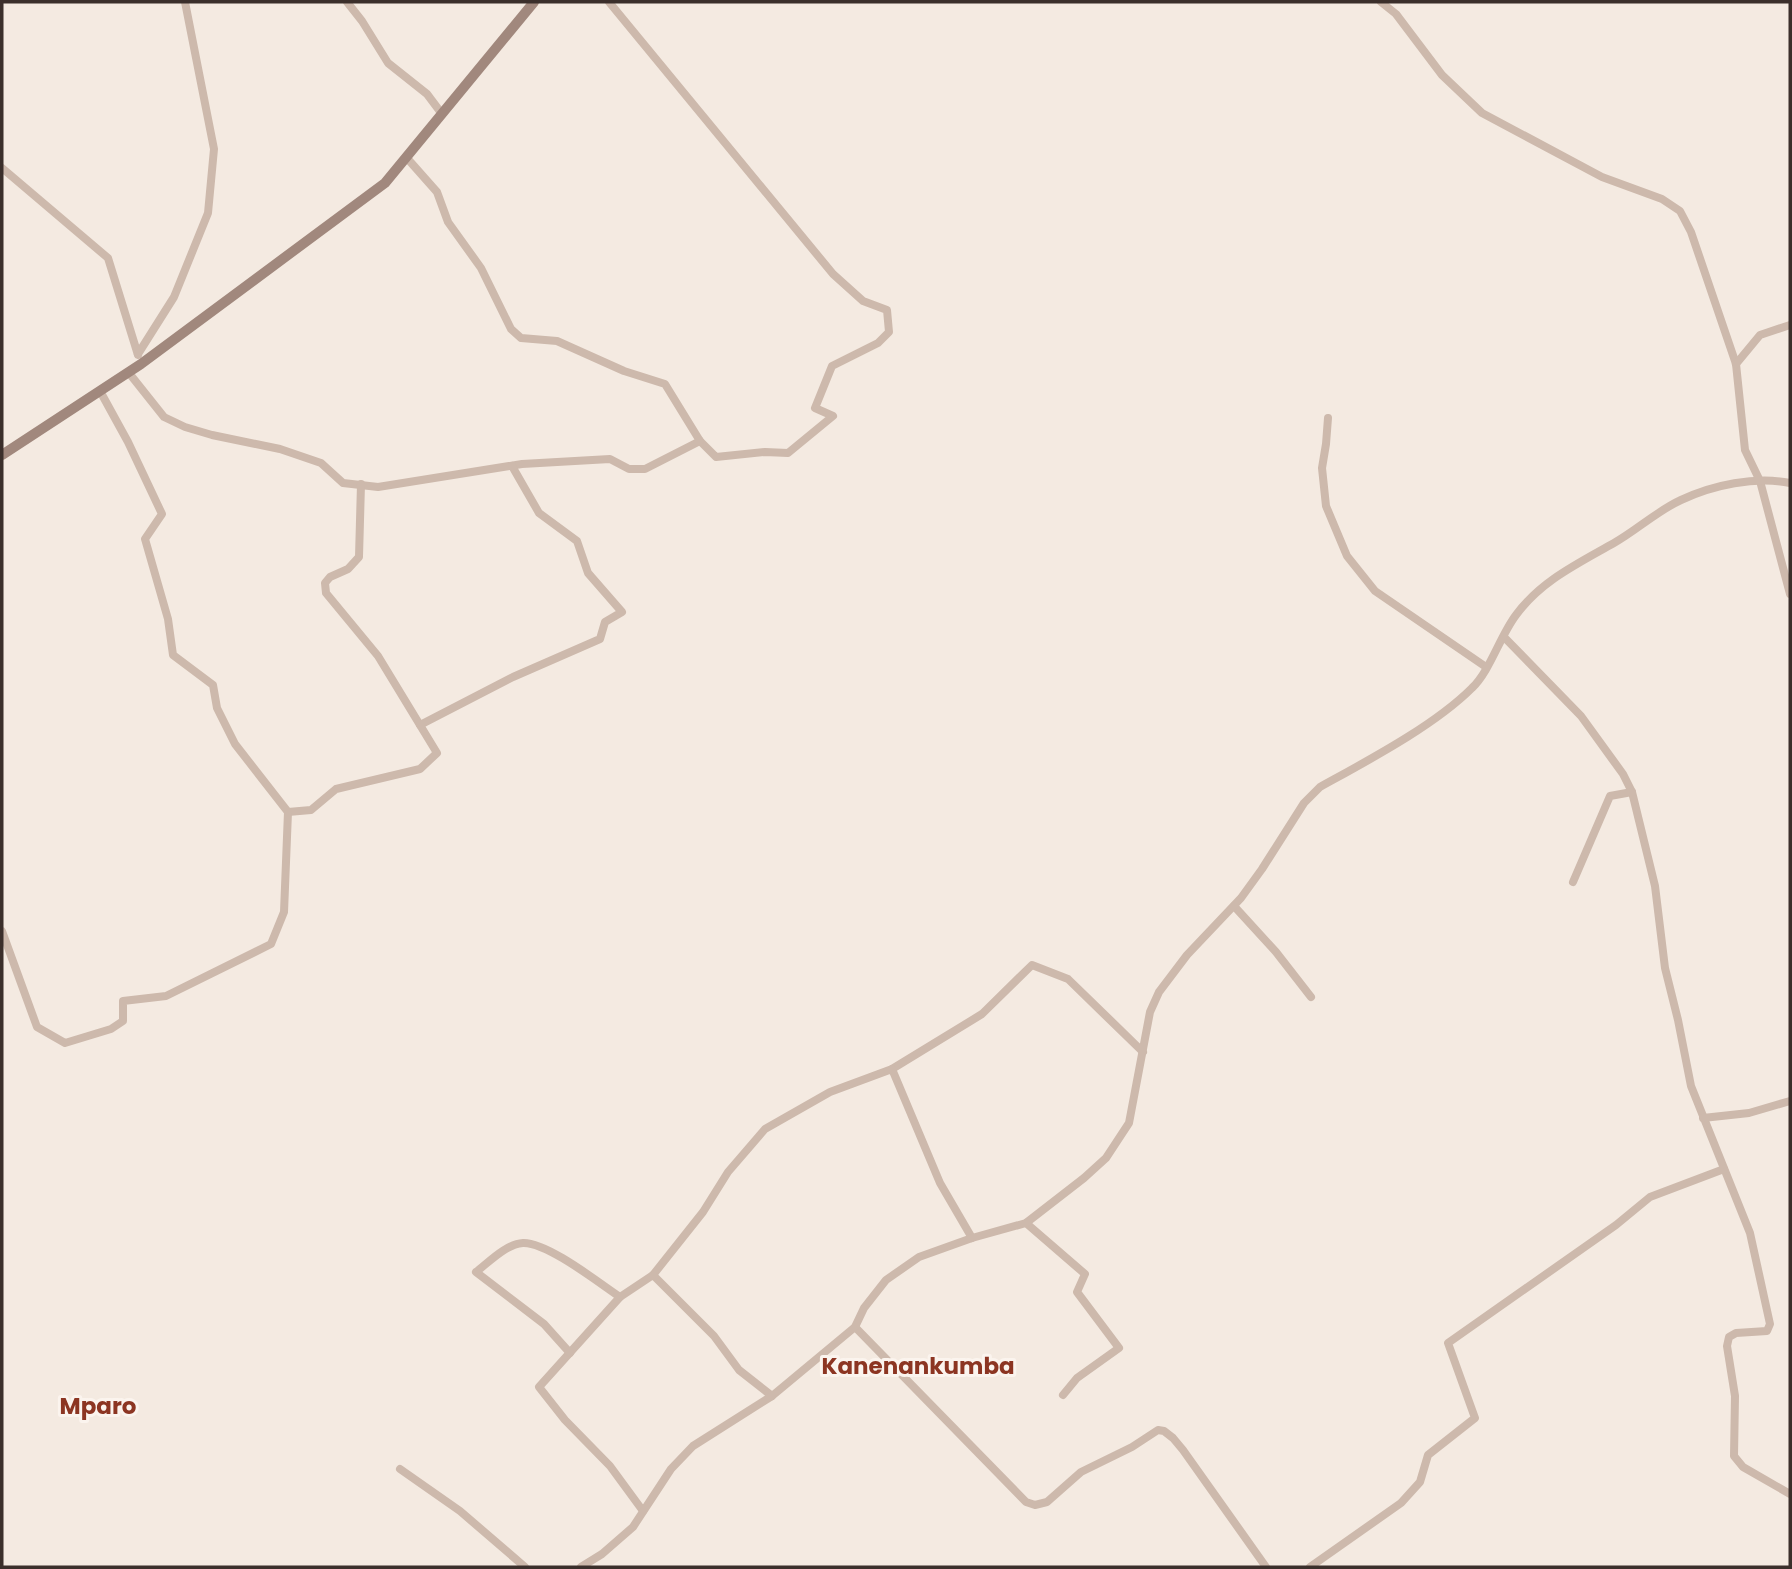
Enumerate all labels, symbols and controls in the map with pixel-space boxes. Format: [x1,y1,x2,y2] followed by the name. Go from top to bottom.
[821,1350,1015,1382] district label: Kanenankumba
[60,1390,136,1422] district label: Mparo

